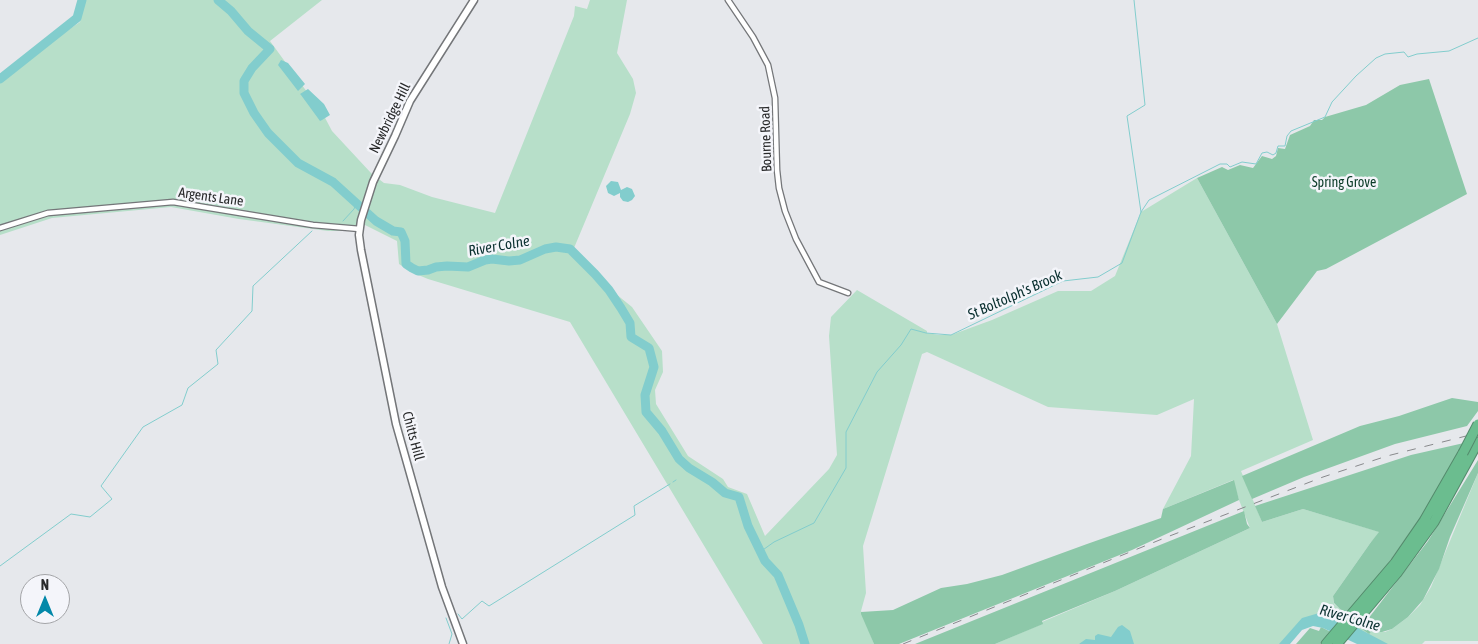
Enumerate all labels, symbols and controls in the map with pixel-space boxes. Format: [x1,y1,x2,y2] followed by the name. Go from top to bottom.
[366,80,414,156] street label: Newbridge Hill
[756,106,776,172] street label: Bourne Road
[1312,175,1376,191] park label: Spring Grove
[177,184,245,210] street label: Argents Lane
[467,232,531,260] water label: River Colne
[965,266,1065,324] water label: St Boltolph's Brook
[398,410,428,462] street label: Chitts Hill
[20,574,70,624] north arrow
[41,577,49,593] text: N
[1318,601,1382,635] water label: River Colne

